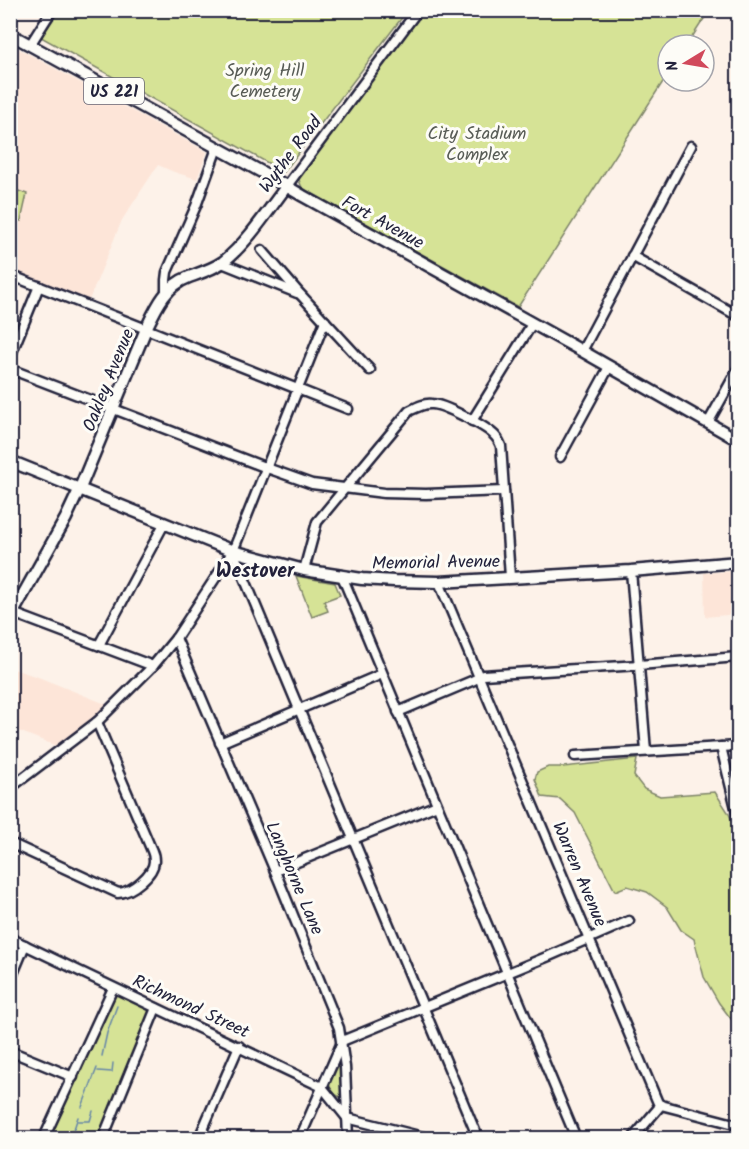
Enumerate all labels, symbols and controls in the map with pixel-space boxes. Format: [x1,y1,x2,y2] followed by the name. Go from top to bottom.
[656,33,716,93] north arrow
[226,57,305,107] park label: Spring Hill Cemetery
[660,58,686,73] text: N
[84,78,144,104] road number: US 221
[252,109,331,200] street label: Wythe Road
[428,120,526,170] park label: City Stadium Complex
[336,189,429,258] street label: Fort Avenue
[76,325,143,437] street label: Oakley Avenue
[372,548,500,579] street label: Memorial Avenue
[216,556,295,588] district label: Westover
[257,817,331,940] street label: Langhorne Lane
[543,817,614,932] street label: Warren Avenue
[127,968,255,1048] street label: Richmond Street

